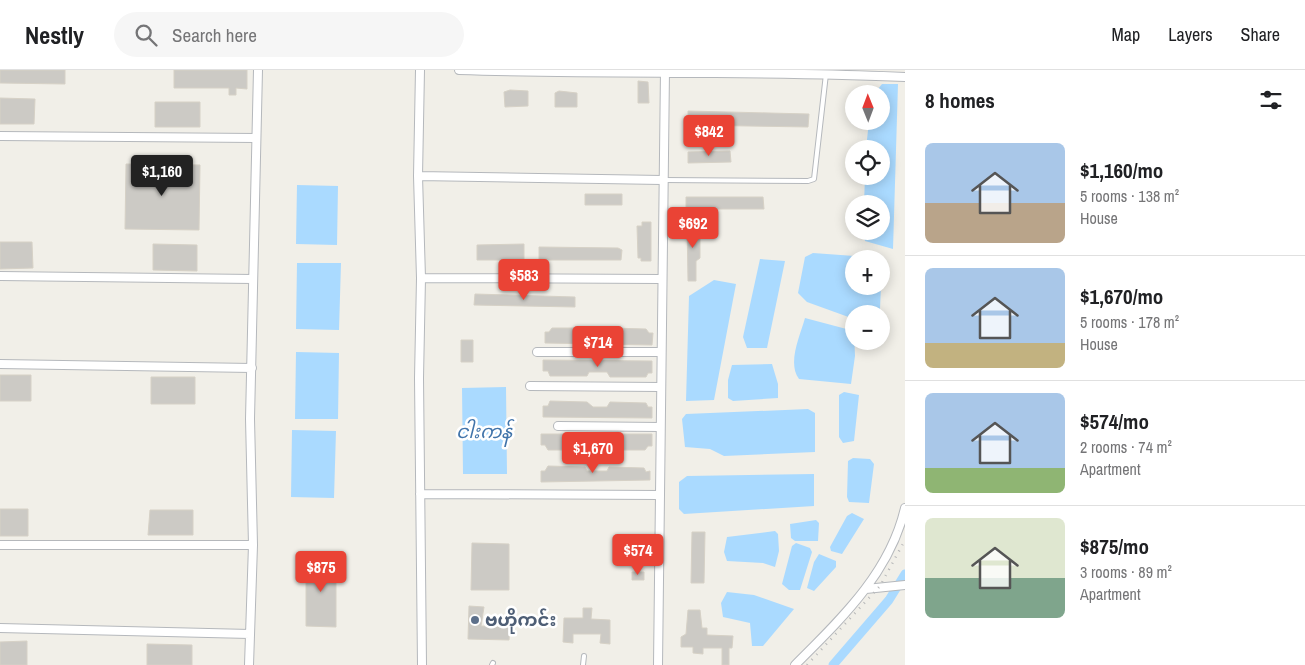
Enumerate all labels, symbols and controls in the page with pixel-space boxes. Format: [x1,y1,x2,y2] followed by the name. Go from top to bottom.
[114,12,464,57] search box
[25,19,84,51] text: Nestly
[132,21,160,49] icon: search
[172,22,257,48] text: Search here
[1112,22,1140,47] text: Map
[1168,22,1213,47] text: Layers
[1241,22,1280,47] text: Share
[845,85,890,130] north arrow
[845,85,890,350] map controls
[925,86,995,115] text: 8 homes
[1257,86,1285,114] icon: filters
[679,114,739,157] pin: $842
[694,120,724,142] text: $842
[845,140,890,185] button: locate
[121,154,203,197] pin: $1,160
[1080,156,1163,185] text: $1,160/mo
[142,160,182,182] text: $1,160
[965,163,1025,223] icon: home
[1080,185,1179,207] text: 5 rooms · 138 m²
[845,195,890,240] button: layers
[663,206,723,249] pin: $692
[1080,207,1118,229] text: House
[678,212,708,234] text: $692
[845,250,890,295] button: +
[494,258,554,301] pin: $583
[509,264,539,286] text: $583
[1080,282,1163,311] text: $1,670/mo
[965,288,1025,348] icon: home
[845,305,890,350] button: −
[1080,311,1179,333] text: 5 rooms · 178 m²
[568,326,628,368] pin: $714
[583,331,613,353] text: $714
[1080,333,1118,355] text: House
[1080,407,1149,436] text: $574/mo
[965,413,1025,473] icon: home
[456,418,515,447] water label: ငါးကန်
[552,432,634,474] pin: $1,670
[1080,436,1172,458] text: 2 rooms · 74 m²
[573,437,613,459] text: $1,670
[1080,458,1141,480] text: Apartment
[1080,532,1149,561] text: $875/mo
[608,534,668,576] pin: $574
[965,538,1025,598] icon: home
[623,539,653,561] text: $574
[291,550,351,593] pin: $875
[306,556,336,578] text: $875
[1080,561,1172,583] text: 3 rooms · 89 m²
[1080,583,1141,605] text: Apartment
[485,607,556,634] place label: ဗဟိုကင်း
[469,614,481,626] marker: ဗဟိုကင်း

